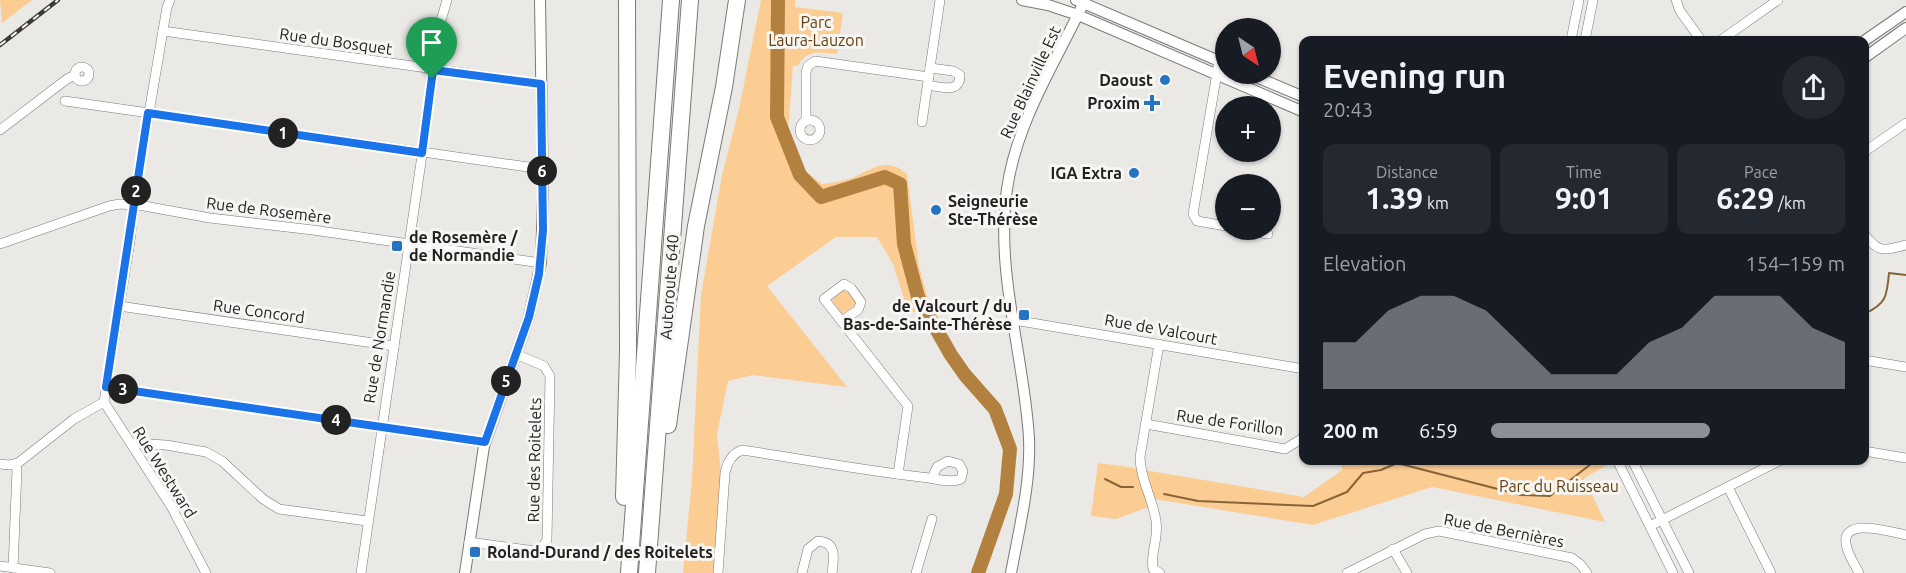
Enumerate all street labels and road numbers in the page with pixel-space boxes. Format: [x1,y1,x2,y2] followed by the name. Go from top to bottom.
[996,22,1064,141] street label: Rue Blainville Est
[278,24,394,58] street label: Rue du Bosquet
[205,193,333,227] street label: Rue de Rosemère
[656,234,682,340] street label: Autoroute 640
[360,270,398,404] street label: Rue de Normandie
[212,296,306,326] street label: Rue Concord
[1103,310,1219,348] street label: Rue de Valcourt
[524,397,544,523] street label: Rue des Roitelets
[1175,406,1285,438] street label: Rue de Forillon
[130,423,200,521] street label: Rue Westward
[1442,510,1566,551] street label: Rue de Bernières

